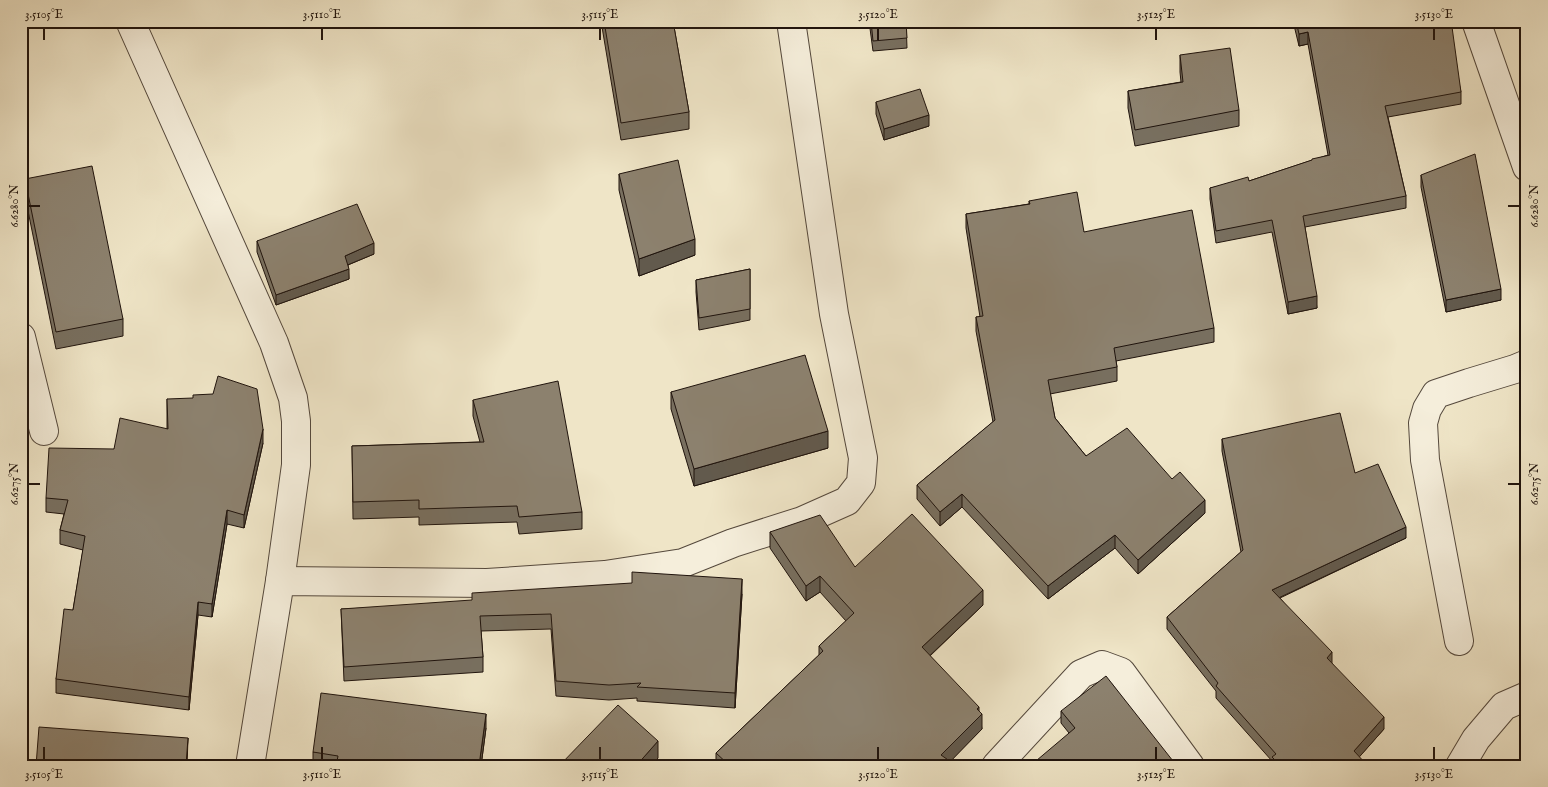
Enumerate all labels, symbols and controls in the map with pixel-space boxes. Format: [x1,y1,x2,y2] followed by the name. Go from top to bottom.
[25,7,63,22] text: 3.5105°E
[303,7,341,22] text: 3.5110°E
[582,7,618,22] text: 3.5115°E
[858,7,898,22] text: 3.5120°E
[1137,7,1175,22] text: 3.5125°E
[1415,7,1453,22] text: 3.5130°E
[7,184,22,228] text: 6.6280°N
[1527,184,1542,228] text: 6.6280°N
[7,462,22,505] text: 6.6275°N
[1527,462,1542,505] text: 6.6275°N
[25,767,63,782] text: 3.5105°E
[303,767,341,782] text: 3.5110°E
[582,767,618,782] text: 3.5115°E
[858,767,898,782] text: 3.5120°E
[1137,767,1175,782] text: 3.5125°E
[1415,767,1453,782] text: 3.5130°E

